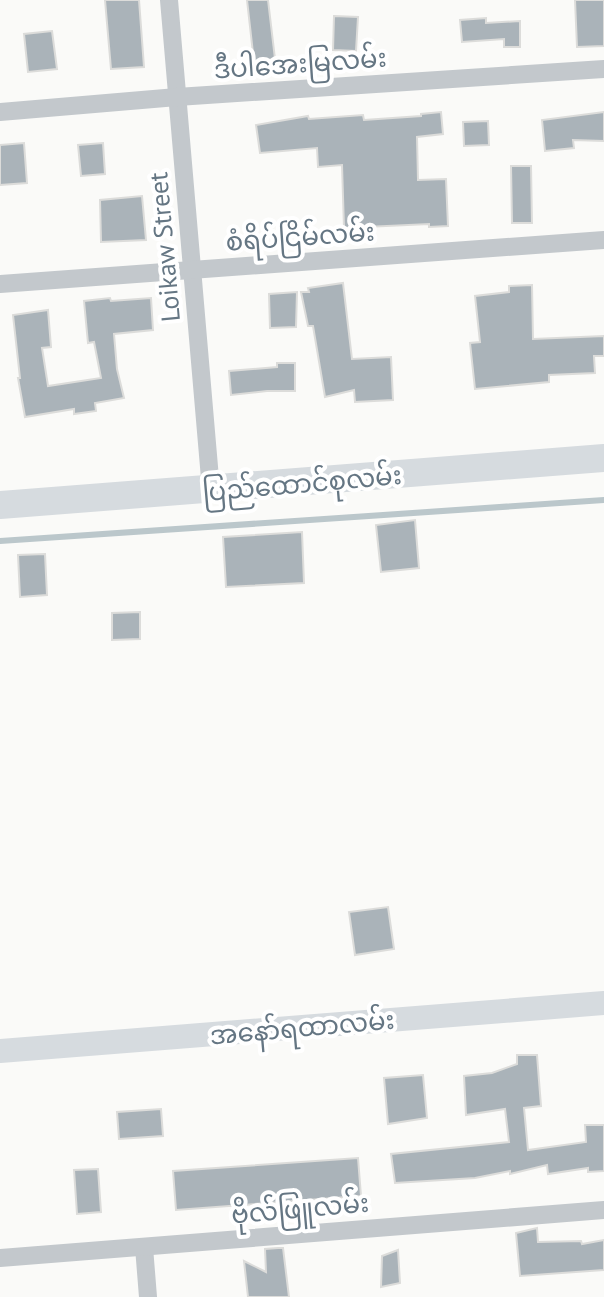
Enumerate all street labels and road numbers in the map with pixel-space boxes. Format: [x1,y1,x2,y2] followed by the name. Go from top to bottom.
[212,40,388,90] street label: ဒီပါအေးမြလမ်း
[141,171,187,323] street label: Loikaw Street
[224,214,376,263] street label: စံရိပ်ငြိမ်လမ်း
[201,458,403,513] street label: ပြည်ထောင်စုလမ်း
[208,1002,396,1056] street label: အနော်ရထာလမ်း
[230,1186,371,1235] street label: ဗိုလ်ဖြူလမ်း

